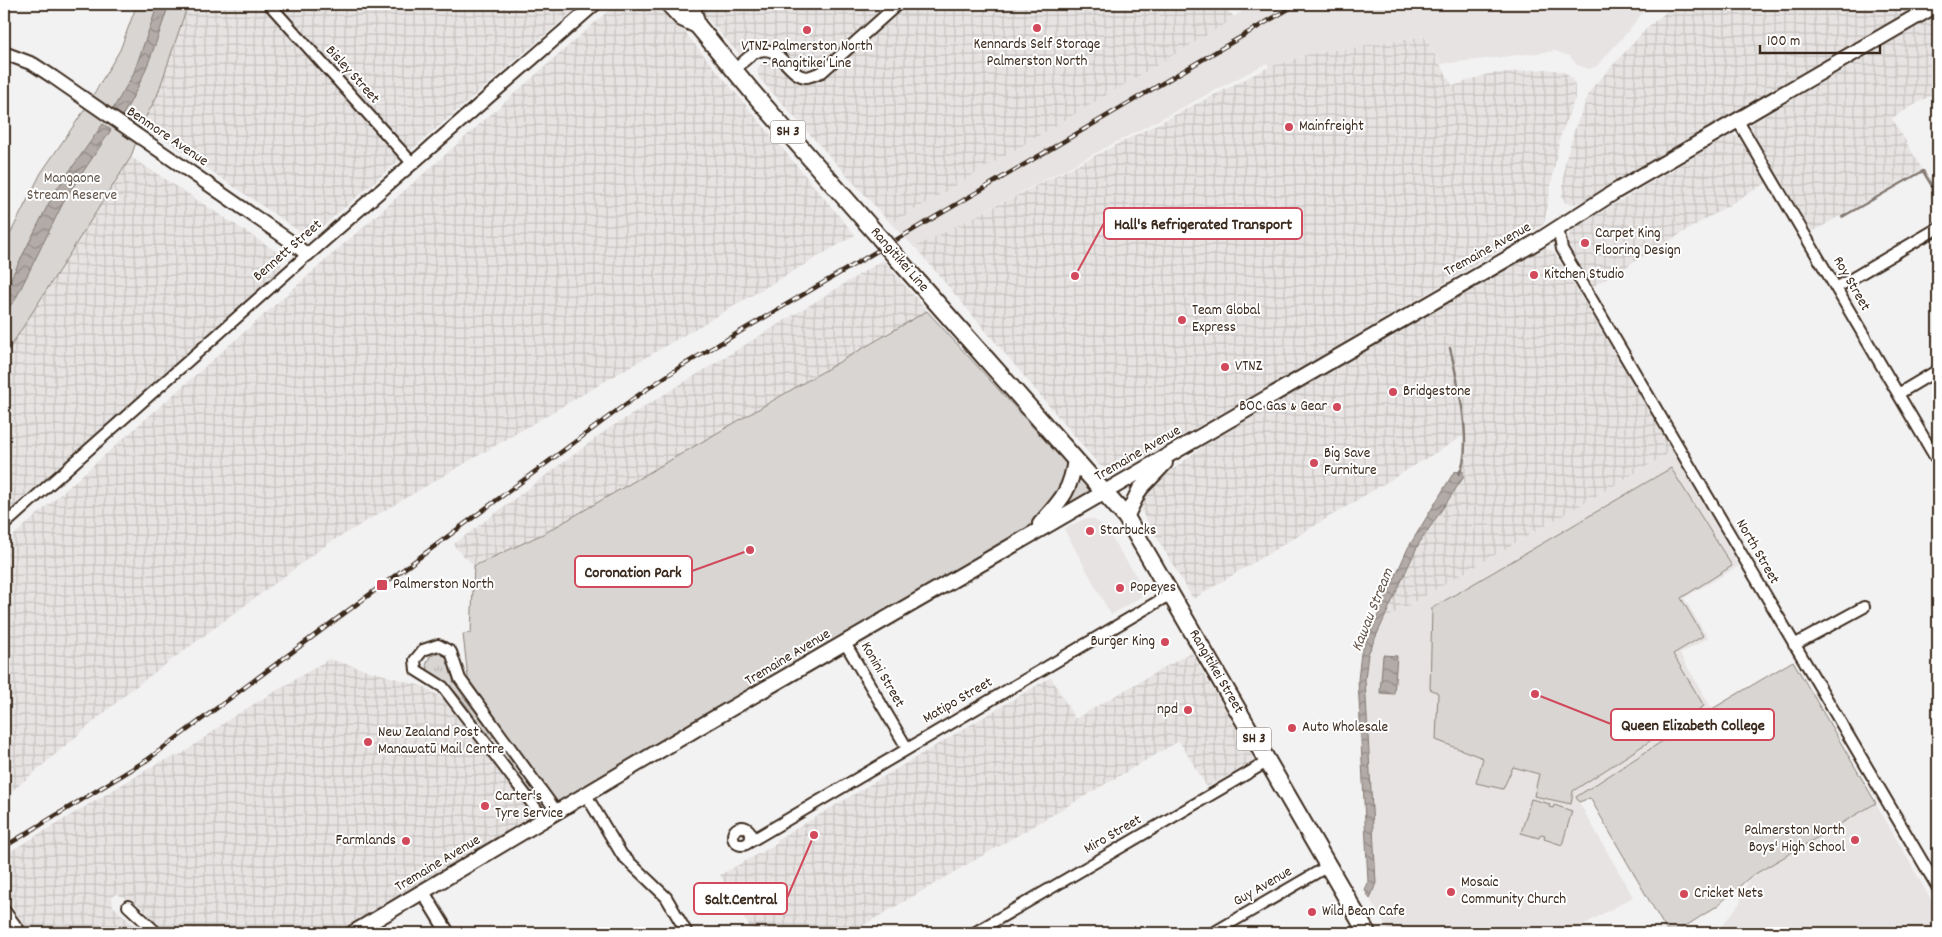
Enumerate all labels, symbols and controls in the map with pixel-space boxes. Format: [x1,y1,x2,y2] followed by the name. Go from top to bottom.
[1031,22,1043,34] marker: Kennards Self Storage Palmerston North
[1760,22,1880,54] scale bar
[801,24,813,36] marker: VTNZ Palmerston North - Rangitikei Line
[1767,31,1800,53] text: 100 m
[974,34,1101,73] place label: Kennards Self Storage Palmerston North
[741,36,873,75] place label: VTNZ Palmerston North - Rangitikei Line
[320,41,385,110] street label: Bisley Street
[122,102,213,173] street label: Benmore Avenue
[1299,116,1364,138] place label: Mainfreight
[770,120,806,144] road number: SH 3
[1283,121,1295,133] marker: Mainfreight
[27,168,118,207] park label: Mangaone Stream Reserve
[1104,208,1302,239] callout: Hall's Refrigerated Transport
[249,214,328,287] street label: Bennett Street
[1114,214,1292,237] text: Hall's Refrigerated Transport
[1441,217,1536,283] street label: Tremaine Avenue
[864,223,934,298] street label: Rangitikei Line
[1595,223,1681,262] place label: Carpet King Flooring Design
[1579,237,1591,249] marker: Carpet King Flooring Design
[1826,253,1876,316] street label: Roy Street
[1544,264,1624,286] place label: Kitchen Studio
[1528,269,1540,281] marker: Kitchen Studio
[1192,300,1261,339] place label: Team Global Express
[1176,314,1188,326] marker: Team Global Express
[1235,356,1263,378] place label: VTNZ
[1219,361,1231,373] marker: VTNZ
[1403,381,1471,403] place label: Bridgestone
[1387,386,1399,398] marker: Bridgestone
[1239,396,1327,418] place label: BOC Gas & Gear
[1331,401,1343,413] marker: BOC Gas & Gear
[1091,420,1186,488] street label: Tremaine Avenue
[1324,443,1377,482] place label: Big Save Furniture
[1308,457,1320,469] marker: Big Save Furniture
[1729,515,1785,589] street label: North Street
[1100,520,1156,542] place label: Starbucks
[1084,525,1096,537] marker: Starbucks
[575,556,692,587] callout: Coronation Park
[584,562,682,585] text: Coronation Park
[1346,564,1400,655] water label: Kawau Stream
[393,574,494,596] place label: Palmerston North
[1130,577,1176,599] place label: Popeyes
[375,578,389,592] marker: Palmerston North
[1114,582,1126,594] marker: Popeyes
[741,624,835,692] street label: Tremaine Avenue
[1182,625,1249,719] street label: Rangitikei Street
[1091,631,1155,653] place label: Burger King
[1159,636,1171,648] marker: Burger King
[854,638,910,712] street label: Konini Street
[919,672,997,730] street label: Matipo Street
[1157,699,1178,721] place label: npd
[1182,704,1194,716] marker: npd
[1611,709,1774,740] callout: Queen Elizabeth College
[1621,715,1765,738] text: Queen Elizabeth College
[1302,717,1389,739] place label: Auto Wholesale
[378,722,505,761] place label: New Zealand Post Manawatū Mail Centre
[1286,722,1298,734] marker: Auto Wholesale
[1236,728,1272,751] road number: SH 3
[362,736,374,748] marker: New Zealand Post Manawatū Mail Centre
[495,786,563,825] place label: Carter's Tyre Service
[479,800,491,812] marker: Carter's Tyre Service
[1080,809,1146,860] street label: Miro Street
[1744,820,1845,859] place label: Palmerston North Boys' High School
[336,830,396,852] place label: Farmlands
[391,830,485,898] street label: Tremaine Avenue
[1849,834,1861,846] marker: Palmerston North Boys' High School
[400,835,412,847] marker: Farmlands
[1230,861,1297,913] street label: Guy Avenue
[1461,872,1566,911] place label: Mosaic Community Church
[694,883,787,914] callout: Salt.Central
[1694,883,1763,905] place label: Cricket Nets
[1445,886,1457,898] marker: Mosaic Community Church
[1678,888,1690,900] marker: Cricket Nets
[705,889,777,912] text: Salt.Central
[1322,901,1405,923] place label: Wild Bean Cafe
[1306,906,1318,918] marker: Wild Bean Cafe

